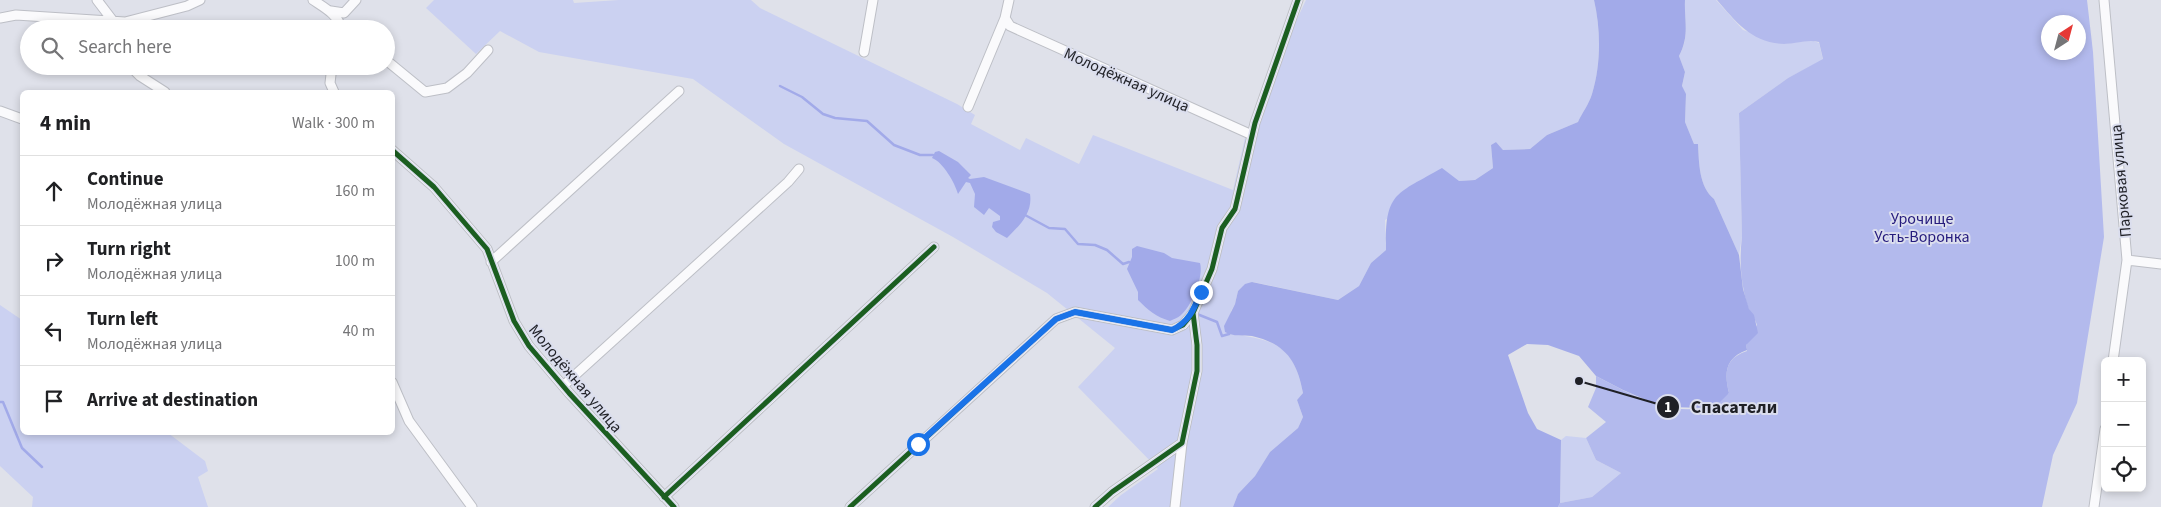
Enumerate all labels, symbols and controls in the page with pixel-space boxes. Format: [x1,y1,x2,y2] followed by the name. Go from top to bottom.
[2041,15,2086,60] north arrow
[20,20,395,75] search box
[38,34,66,62] icon: search
[78,34,172,61] text: Search here
[1060,42,1193,117] street label: Молодёжная улица
[40,108,91,138] text: 4 min
[292,112,375,134] text: Walk · 300 m
[2105,124,2137,238] street label: Парковая улица
[87,166,164,193] text: Continue
[40,177,68,205] icon: ahead
[335,180,375,202] text: 160 m
[87,193,222,215] text: Молодёжная улица
[1874,208,1970,248] park label: Урочище Усть-Воронка
[87,236,171,263] text: Turn right
[40,247,68,275] icon: right
[335,250,375,272] text: 100 m
[87,263,222,285] text: Молодёжная улица
[1190,281,1213,304] route end
[87,306,158,333] text: Turn left
[40,317,68,345] icon: left
[343,320,375,342] text: 40 m
[523,320,627,438] street label: Молодёжная улица
[87,333,222,355] text: Молодёжная улица
[2101,357,2146,492] map controls
[2101,357,2146,402] button: +
[40,387,68,415] icon: arrive
[87,387,258,414] text: Arrive at destination
[1656,390,1787,423] callout: Спасатели
[1691,395,1777,420] text: Спасатели
[1664,397,1672,418] text: 1
[2101,402,2146,447] button: −
[907,433,930,456] route start
[2101,447,2146,492] button: locate

